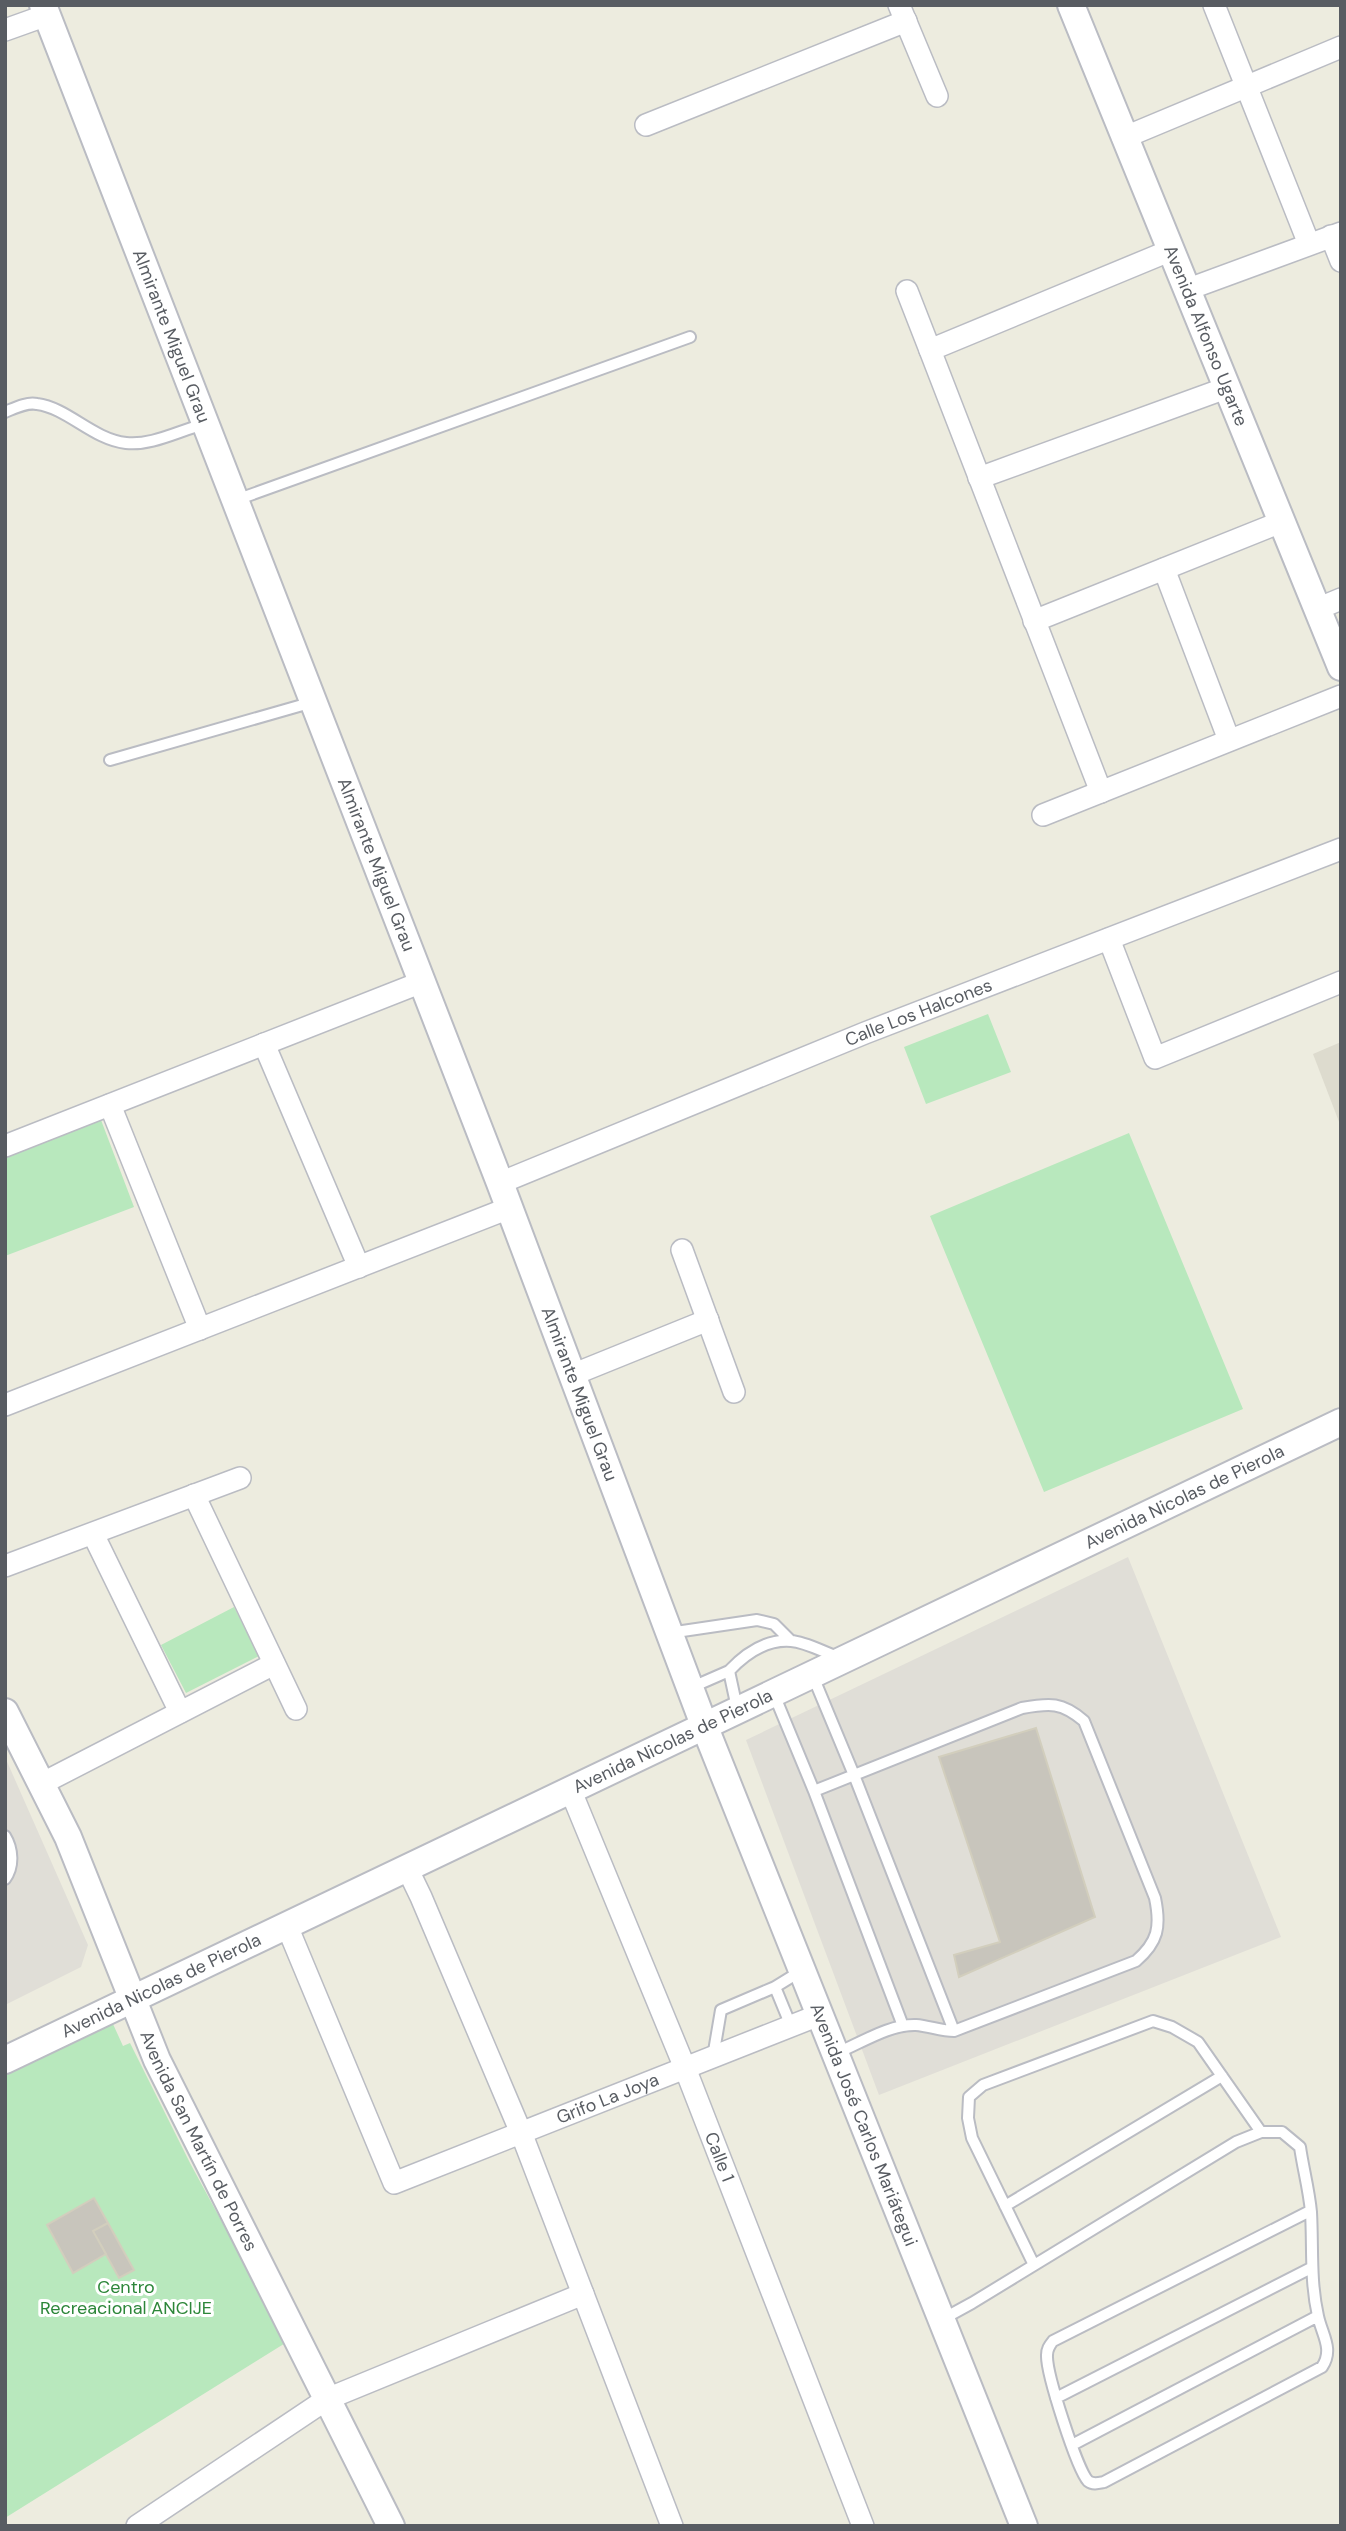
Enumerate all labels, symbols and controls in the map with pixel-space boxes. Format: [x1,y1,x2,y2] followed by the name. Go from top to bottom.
[1158,241,1253,430] street label: Avenida Alfonso Ugarte
[127,246,216,426] street label: Almirante Miguel Grau
[332,774,421,955] street label: Almirante Miguel Grau
[841,973,996,1052] street label: Calle Los Halcones
[536,1304,623,1484] street label: Almirante Miguel Grau
[1081,1439,1288,1555] street label: Avenida Nicolas de Pierola
[569,1683,777,1799] street label: Avenida Nicolas de Pierola
[57,1928,265,2043] street label: Avenida Nicolas de Pierola
[804,2000,923,2250] street label: Avenida José Carlos Mariátegui
[134,2027,263,2255] street label: Avenida San Martín de Porres
[553,2068,662,2130] street label: Grifo La Joya
[699,2128,740,2185] street label: Calle 1
[40,2275,212,2320] park label: Centro Recreacional ANCIJE

